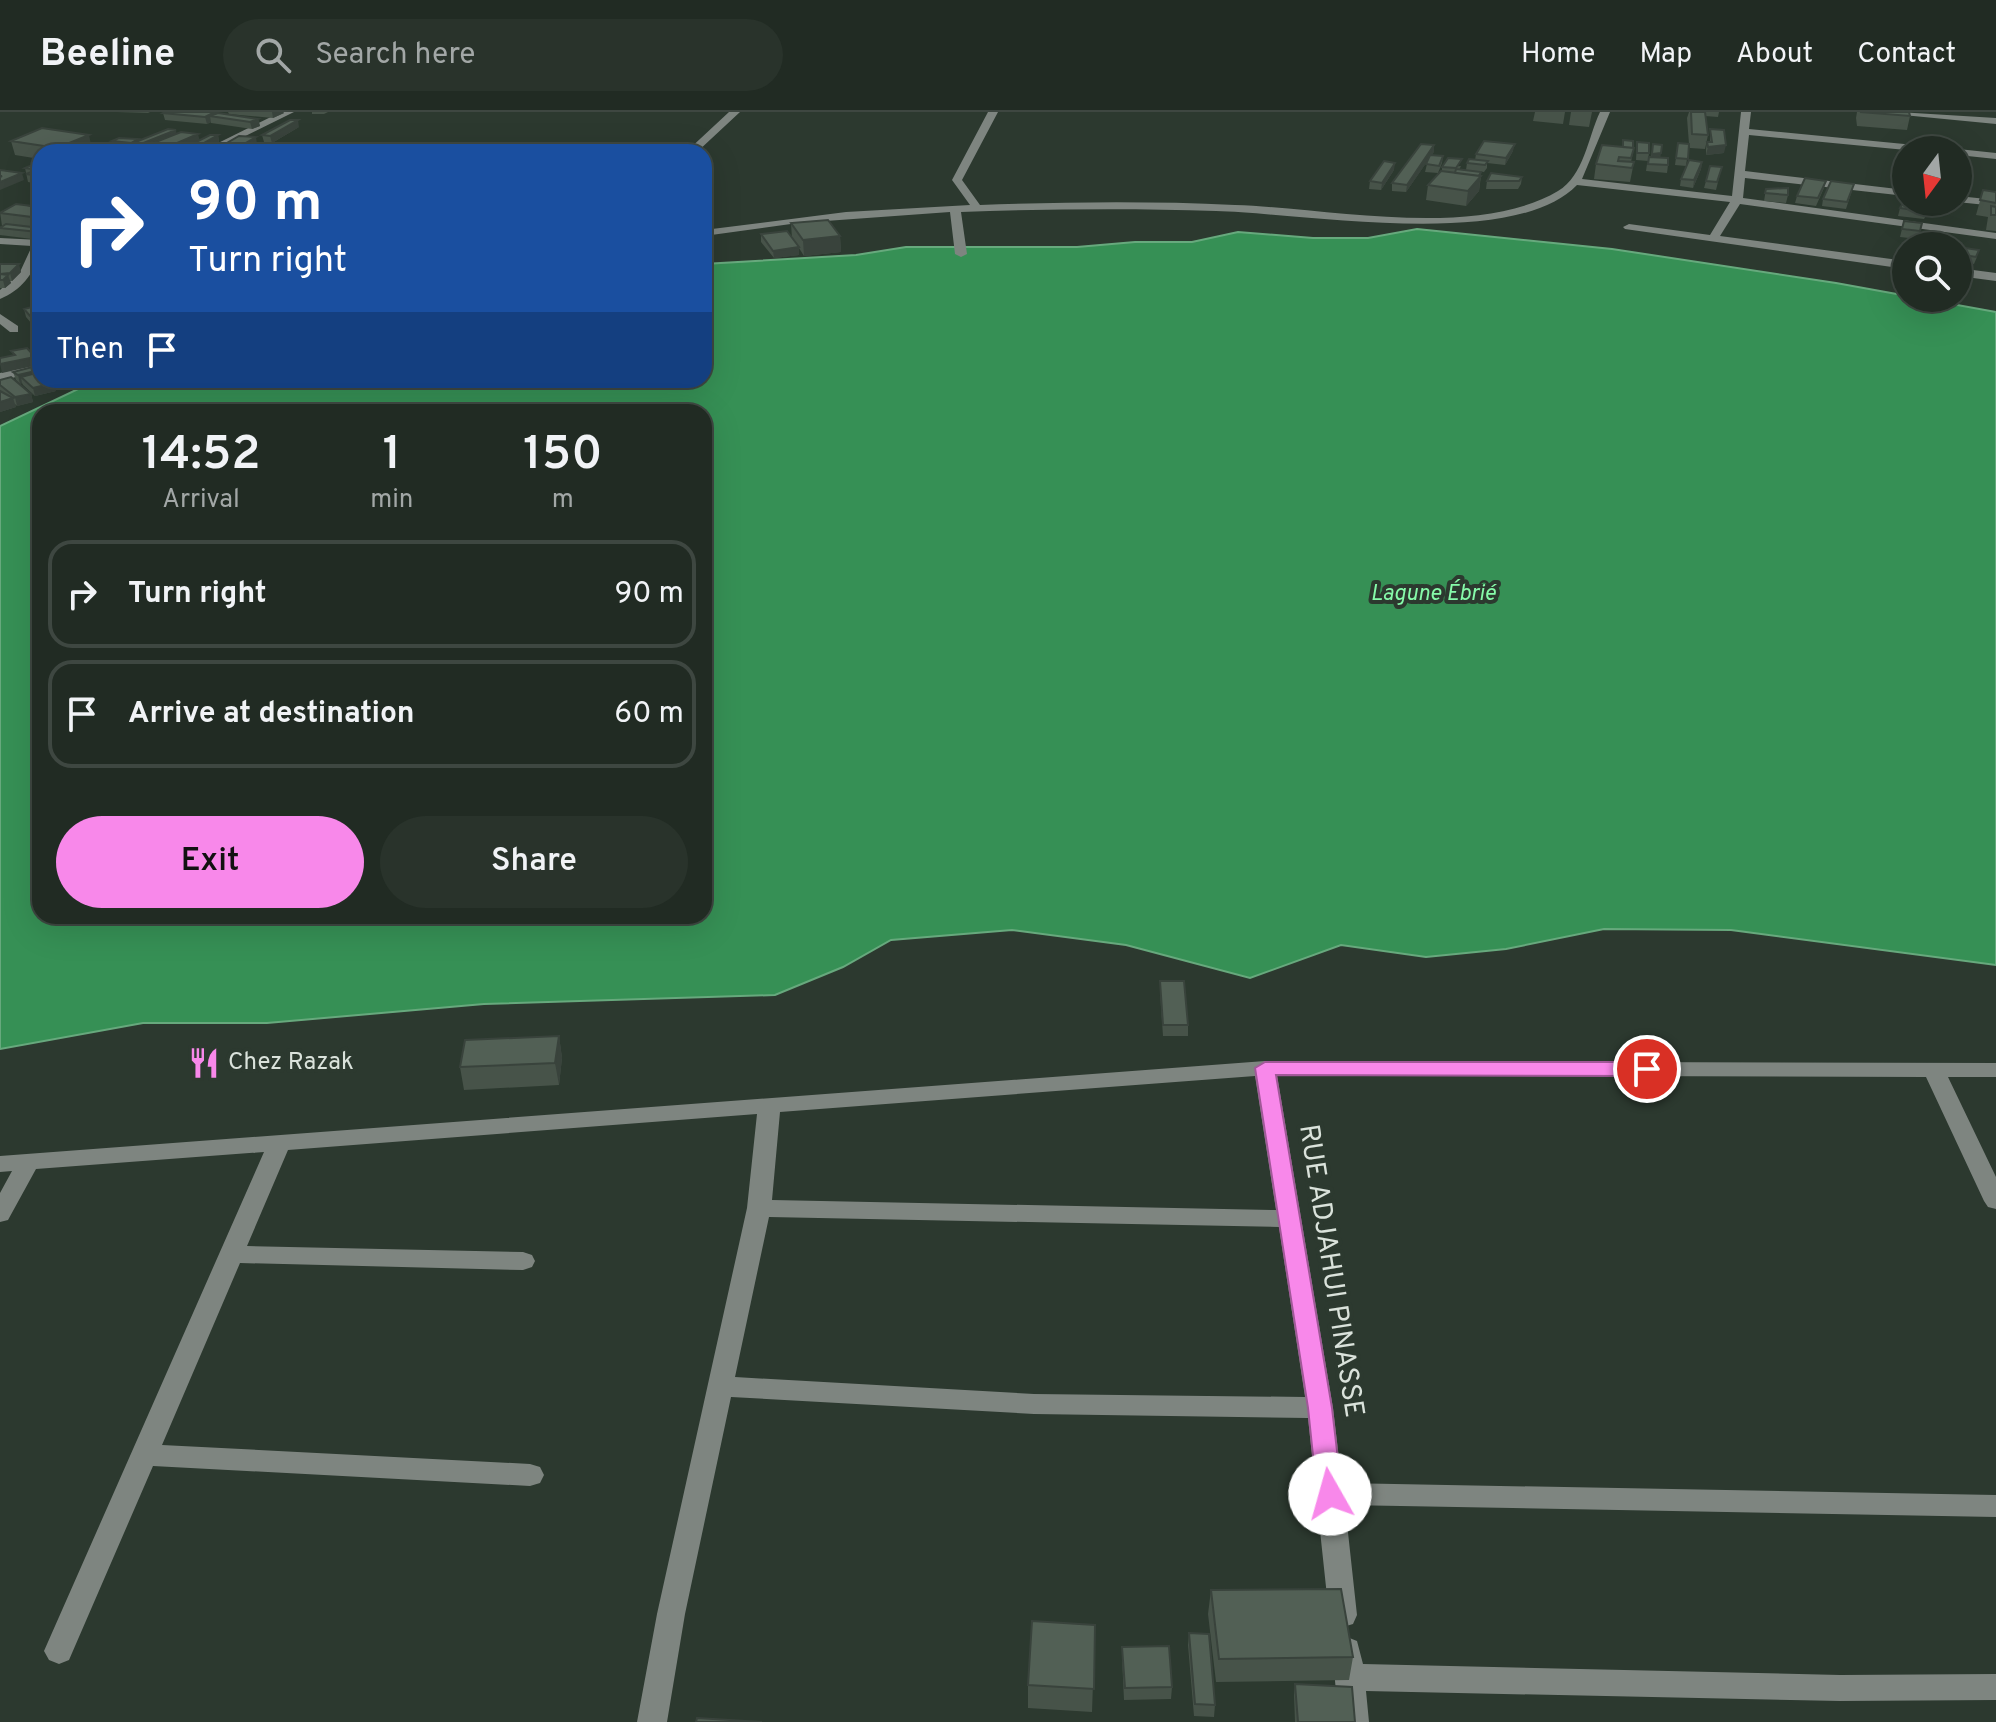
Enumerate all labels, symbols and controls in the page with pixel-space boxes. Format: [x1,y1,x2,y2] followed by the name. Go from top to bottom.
[223,19,783,91] search box
[40,31,175,80] text: Beeline
[251,33,295,77] icon: search
[315,37,475,74] text: Search here
[1521,37,1595,73] text: Home
[1639,37,1692,73] text: Map
[1736,37,1813,73] text: About
[1857,37,1956,73] text: Contact
[1892,136,1972,216] north arrow
[1892,136,1972,312] map controls
[188,170,323,240] text: 90 m
[56,176,160,280] icon: right
[1892,232,1972,312] button: search
[188,239,347,285] text: Turn right
[140,328,184,372] icon: arrive
[56,332,124,369] text: Then
[142,426,261,486] text: 14:52
[382,426,401,486] text: 1
[523,426,602,486] text: 150
[162,484,240,517] text: Arrival
[370,484,413,517] text: min
[552,484,574,517] text: m
[60,572,104,616] icon: right
[128,576,266,613] text: Turn right
[615,576,684,613] text: 90 m
[1370,579,1497,608] water label: Lagune Ébrié
[60,692,104,736] icon: arrive
[128,696,414,733] text: Arrive at destination
[614,696,684,733] text: 60 m
[56,816,364,908] button: Exit
[380,816,688,908] button: Share
[1613,1035,1681,1103] pin
[187,1046,221,1080] restaurant icon: Chez Razak
[1625,1047,1669,1091] icon: arrive
[228,1048,354,1078] place label: Chez Razak
[1289,1122,1371,1420] street label: RUE ADJAHUI PINASSE
[1288,1452,1372,1536] position arrow

